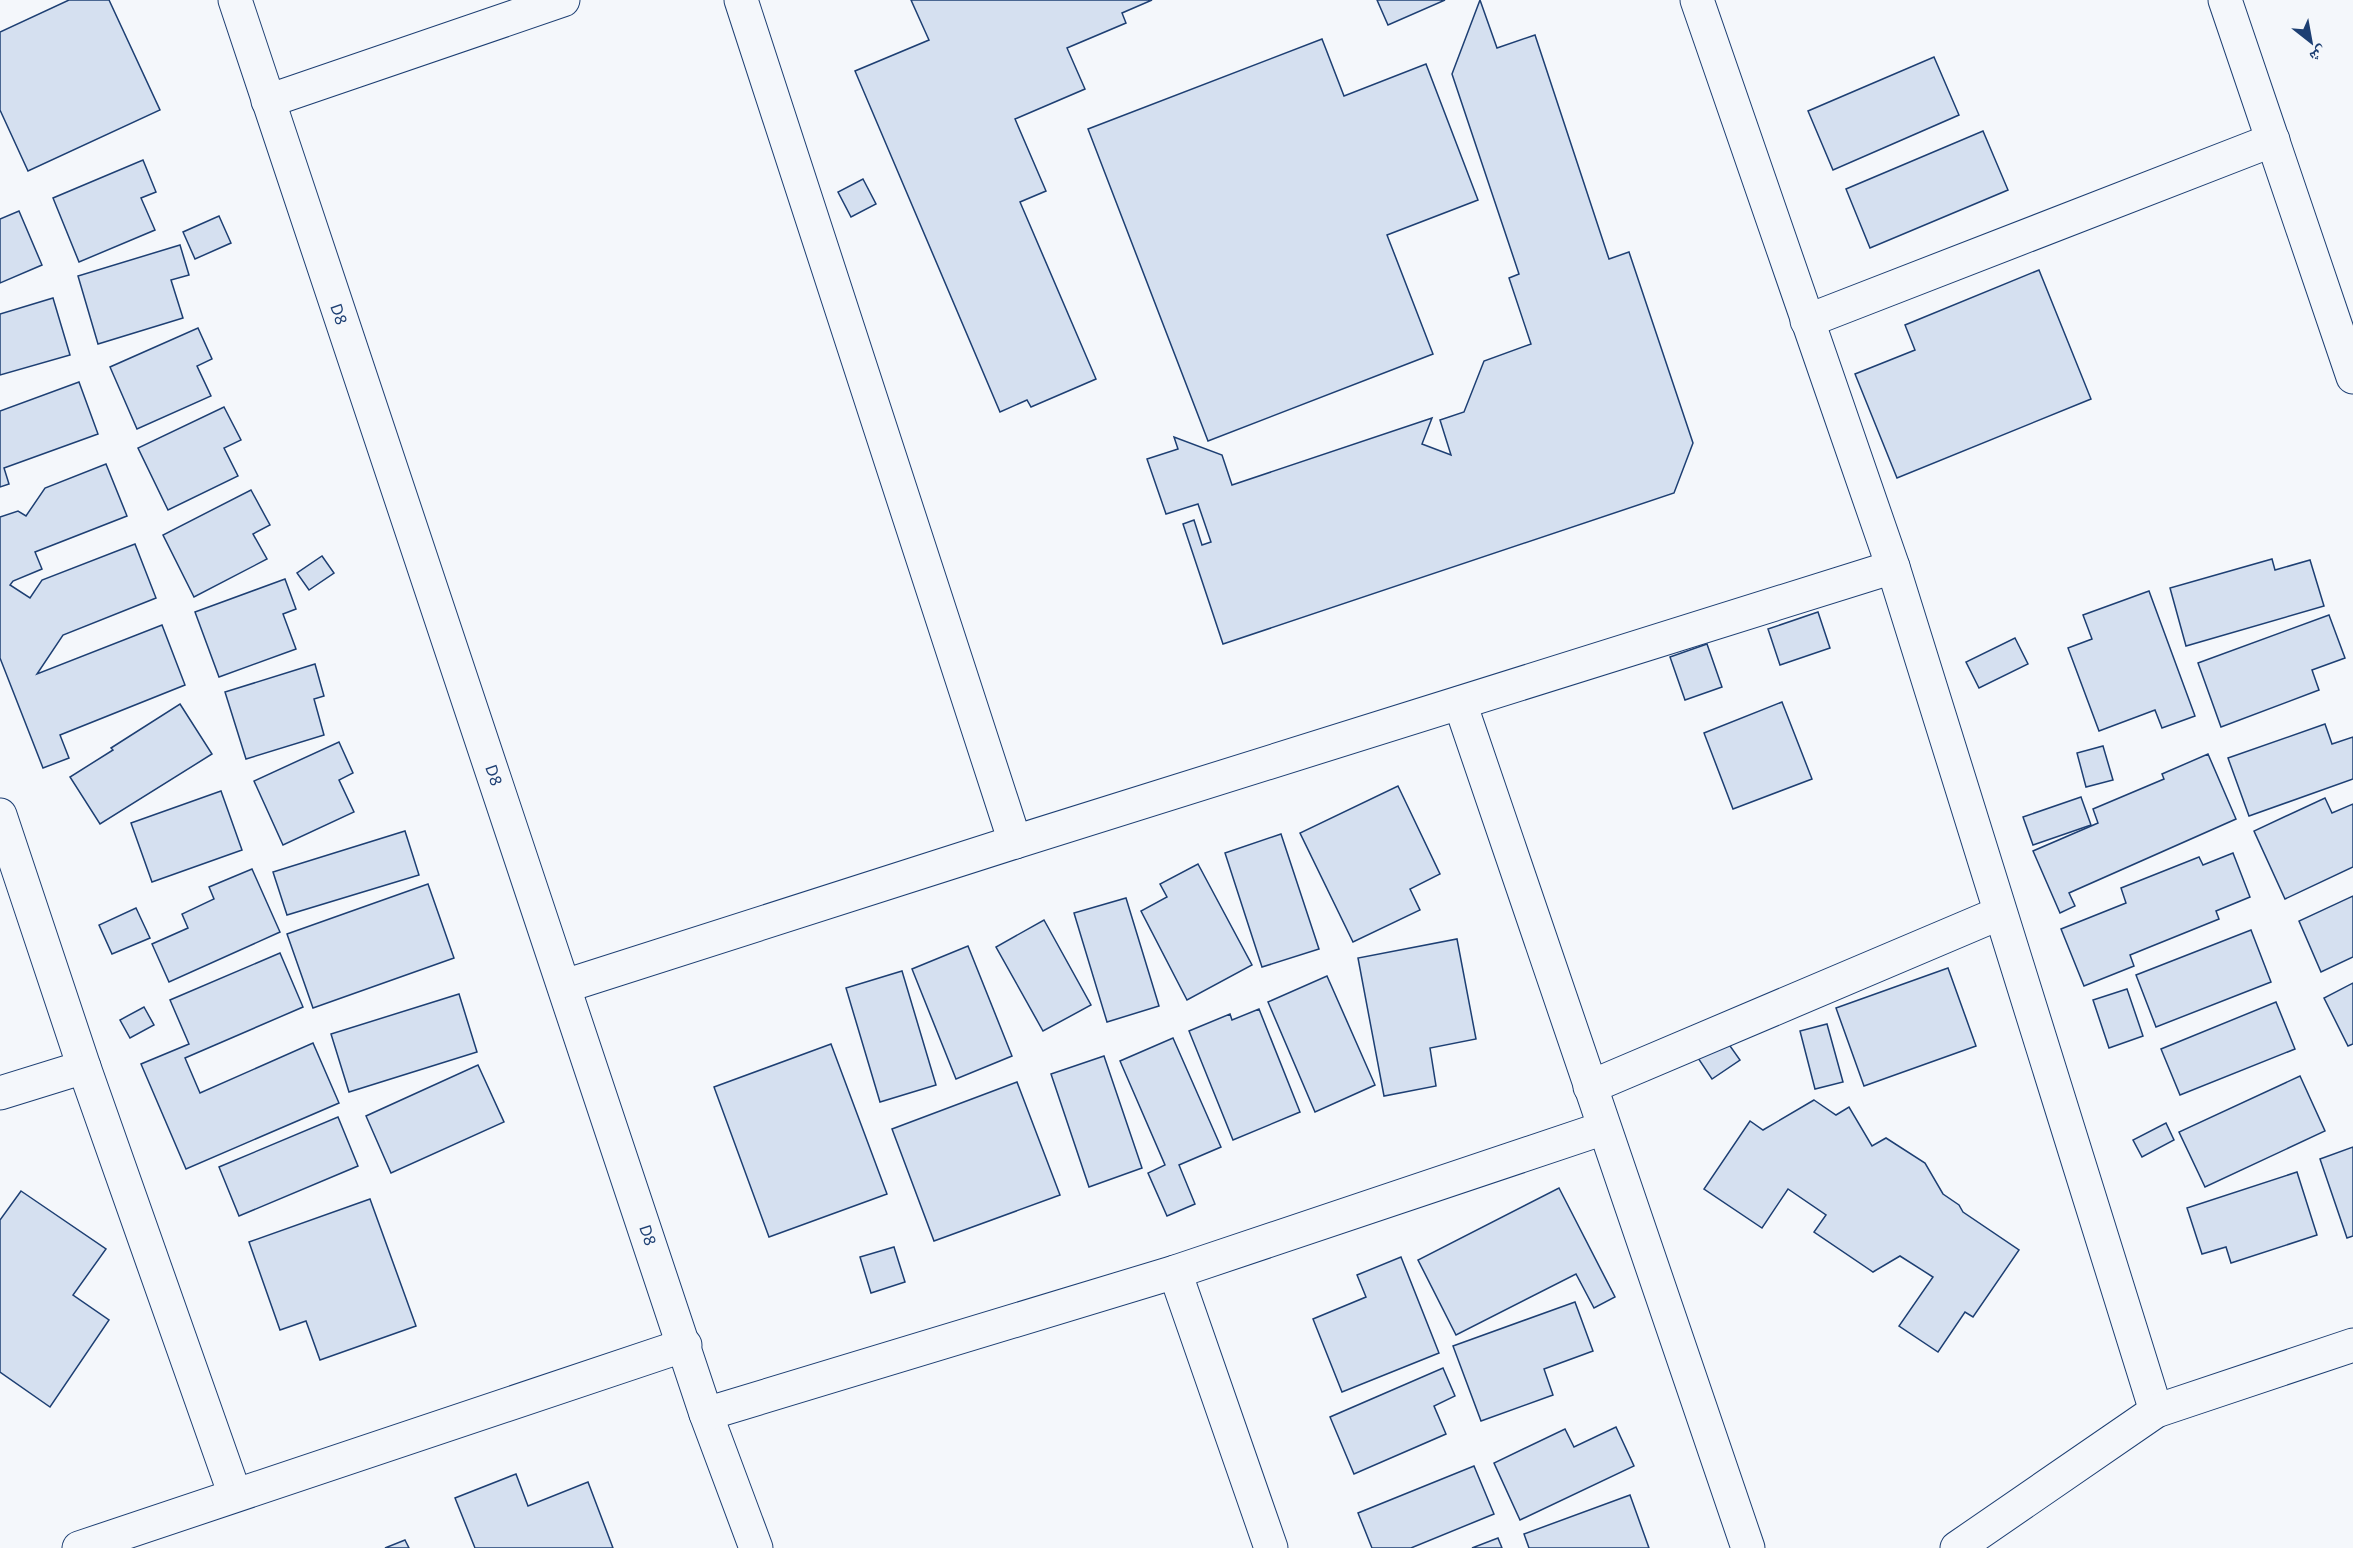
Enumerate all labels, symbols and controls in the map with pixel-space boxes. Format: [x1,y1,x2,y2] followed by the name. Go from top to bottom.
[2281,12,2341,72] north arrow
[2306,41,2332,69] text: ش
[325,301,353,327] street label: D8
[480,762,508,788] street label: D8
[634,1222,662,1248] street label: D8

